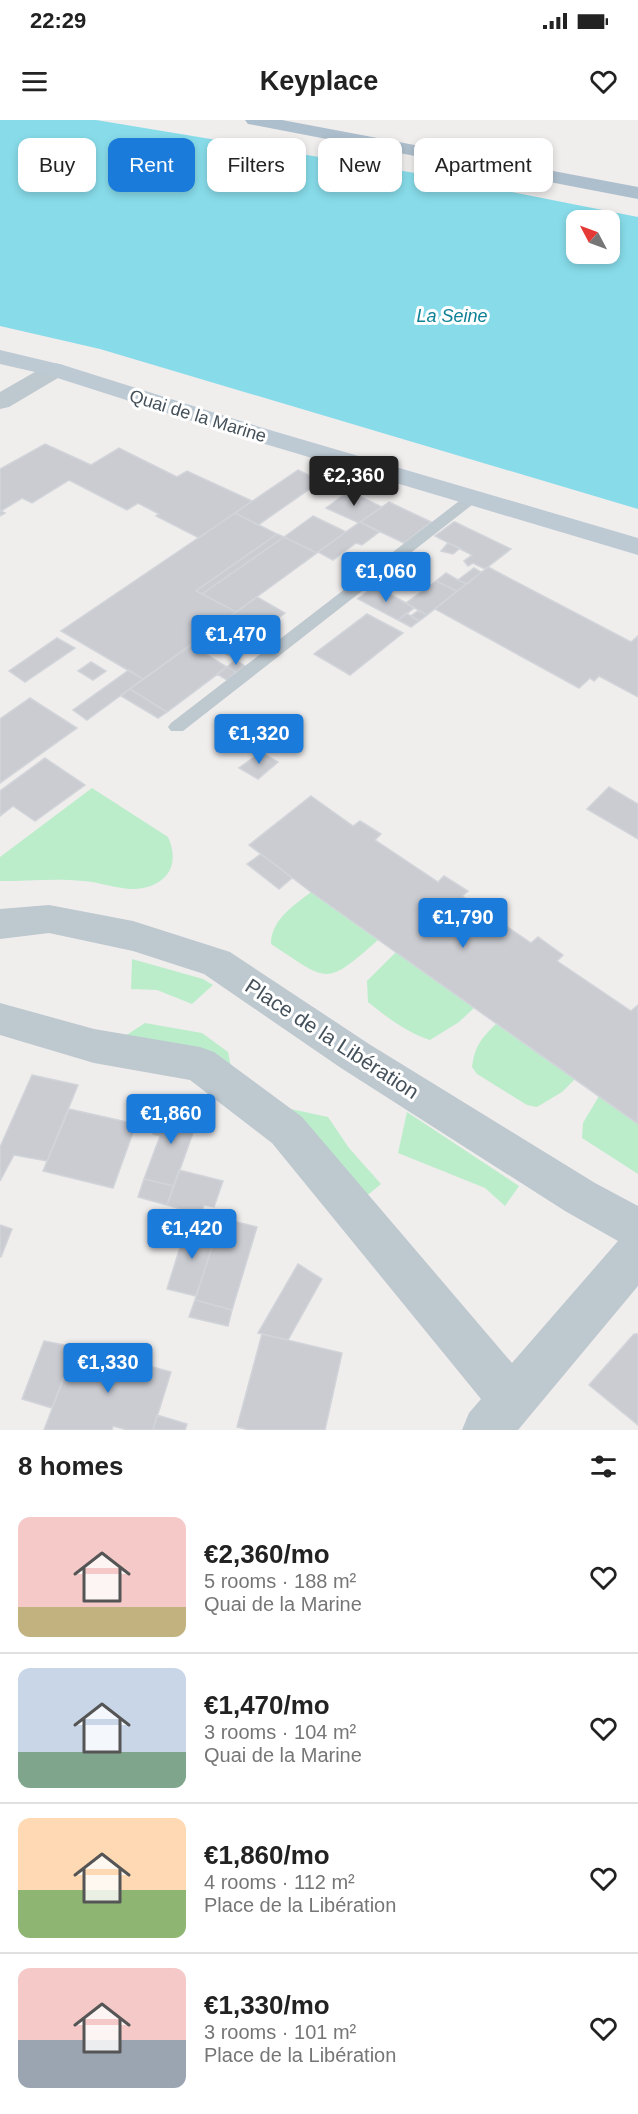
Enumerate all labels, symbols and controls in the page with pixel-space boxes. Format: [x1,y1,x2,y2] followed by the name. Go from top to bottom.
[30,8,86,33] text: 22:29
[18,65,51,98] icon: menu
[587,65,620,98] icon: heart
[260,66,378,96] text: Keyplace
[18,138,96,192] chip: Buy
[108,138,195,192] chip: Rent
[207,138,306,192] chip: Filters
[318,138,402,192] chip: New
[414,138,553,192] chip: Apartment
[566,210,620,264] north arrow
[566,210,620,264] map controls
[416,306,488,326] water label: La Seine
[127,386,269,446] street label: Quai de la Marine
[305,456,403,507] pin: €2,360
[323,464,385,486] text: €2,360
[337,552,435,603] pin: €1,060
[355,560,417,582] text: €1,060
[187,615,285,666] pin: €1,470
[205,623,267,645] text: €1,470
[210,714,308,765] pin: €1,320
[228,722,290,744] text: €1,320
[414,898,512,949] pin: €1,790
[432,906,494,928] text: €1,790
[241,974,423,1103] street label: Place de la Libération
[122,1094,220,1145] pin: €1,860
[140,1102,202,1124] text: €1,860
[143,1209,241,1260] pin: €1,420
[161,1217,223,1239] text: €1,420
[59,1343,157,1394] pin: €1,330
[77,1351,139,1373] text: €1,330
[587,1450,620,1483] icon: filters
[18,1451,124,1481] text: 8 homes
[204,1539,330,1569] text: €2,360/mo
[66,1541,138,1613] icon: home
[587,1561,620,1594] icon: heart
[204,1570,356,1592] text: 5 rooms · 188 m²
[204,1593,362,1615] text: Quai de la Marine
[204,1690,330,1720] text: €1,470/mo
[66,1692,138,1764] icon: home
[587,1712,620,1745] icon: heart
[204,1721,356,1743] text: 3 rooms · 104 m²
[204,1744,362,1766] text: Quai de la Marine
[204,1840,330,1870] text: €1,860/mo
[66,1842,138,1914] icon: home
[587,1862,620,1895] icon: heart
[204,1871,355,1893] text: 4 rooms · 112 m²
[204,1894,396,1916] text: Place de la Libération
[204,1990,330,2020] text: €1,330/mo
[66,1992,138,2064] icon: home
[587,2012,620,2045] icon: heart
[204,2021,356,2043] text: 3 rooms · 101 m²
[204,2044,396,2066] text: Place de la Libération

